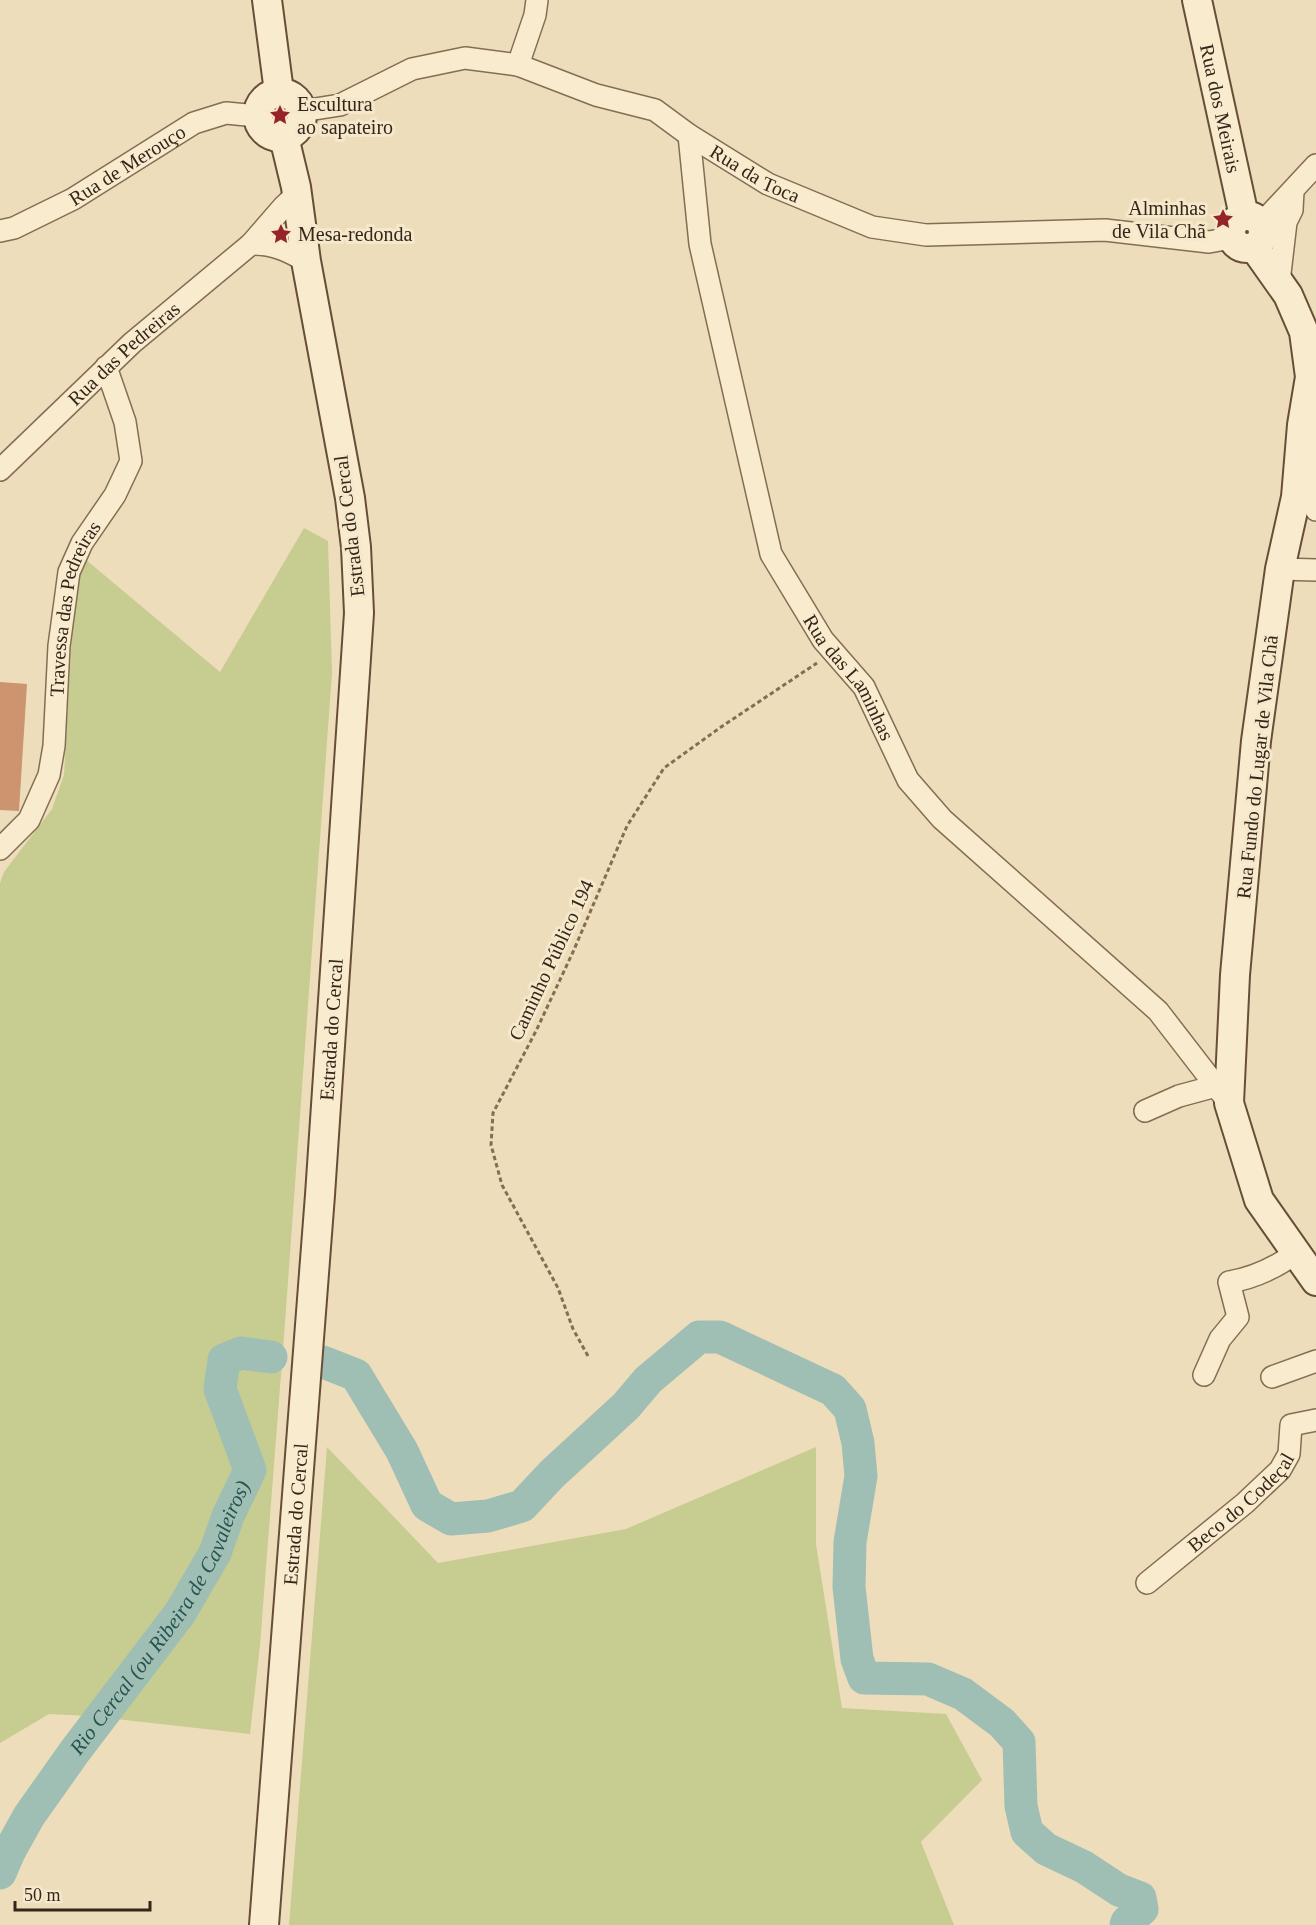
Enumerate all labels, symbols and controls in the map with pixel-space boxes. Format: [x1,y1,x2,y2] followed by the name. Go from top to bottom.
[1196,42,1245,175] street label: Rua dos Meirais
[297,93,393,139] place label: Escultura ao sapateiro
[268,103,292,127] place icon: Escultura ao sapateiro
[65,120,189,210] street label: Rua de Merouço
[706,140,803,207] street label: Rua da Toca
[1112,197,1206,242] place label: Alminhas de Vila Chã
[1211,207,1235,231] place icon: Alminhas de Vila Chã
[269,222,293,246] place icon: Mesa-redonda
[298,223,413,245] place label: Mesa-redonda
[63,297,184,410] street label: Rua das Pedreiras
[329,454,369,598] street label: Estrada do Cercal
[45,516,105,697] street label: Travessa das Pedreiras
[799,610,899,744] street label: Rua das Laminhas
[1232,634,1283,900] street label: Rua Fundo do Lugar de Vila Chã
[504,876,598,1044] street label: Caminho Público 194
[315,957,347,1101] street label: Estrada do Cercal
[279,1442,312,1586] street label: Estrada do Cercal
[1183,1449,1298,1556] street label: Beco do Codeçal
[64,1477,255,1760] water label: Rio Cercal (ou Ribeira de Cavaleiros)
[15,1874,150,1912] scale bar
[24,1885,61,1905] text: 50 m

